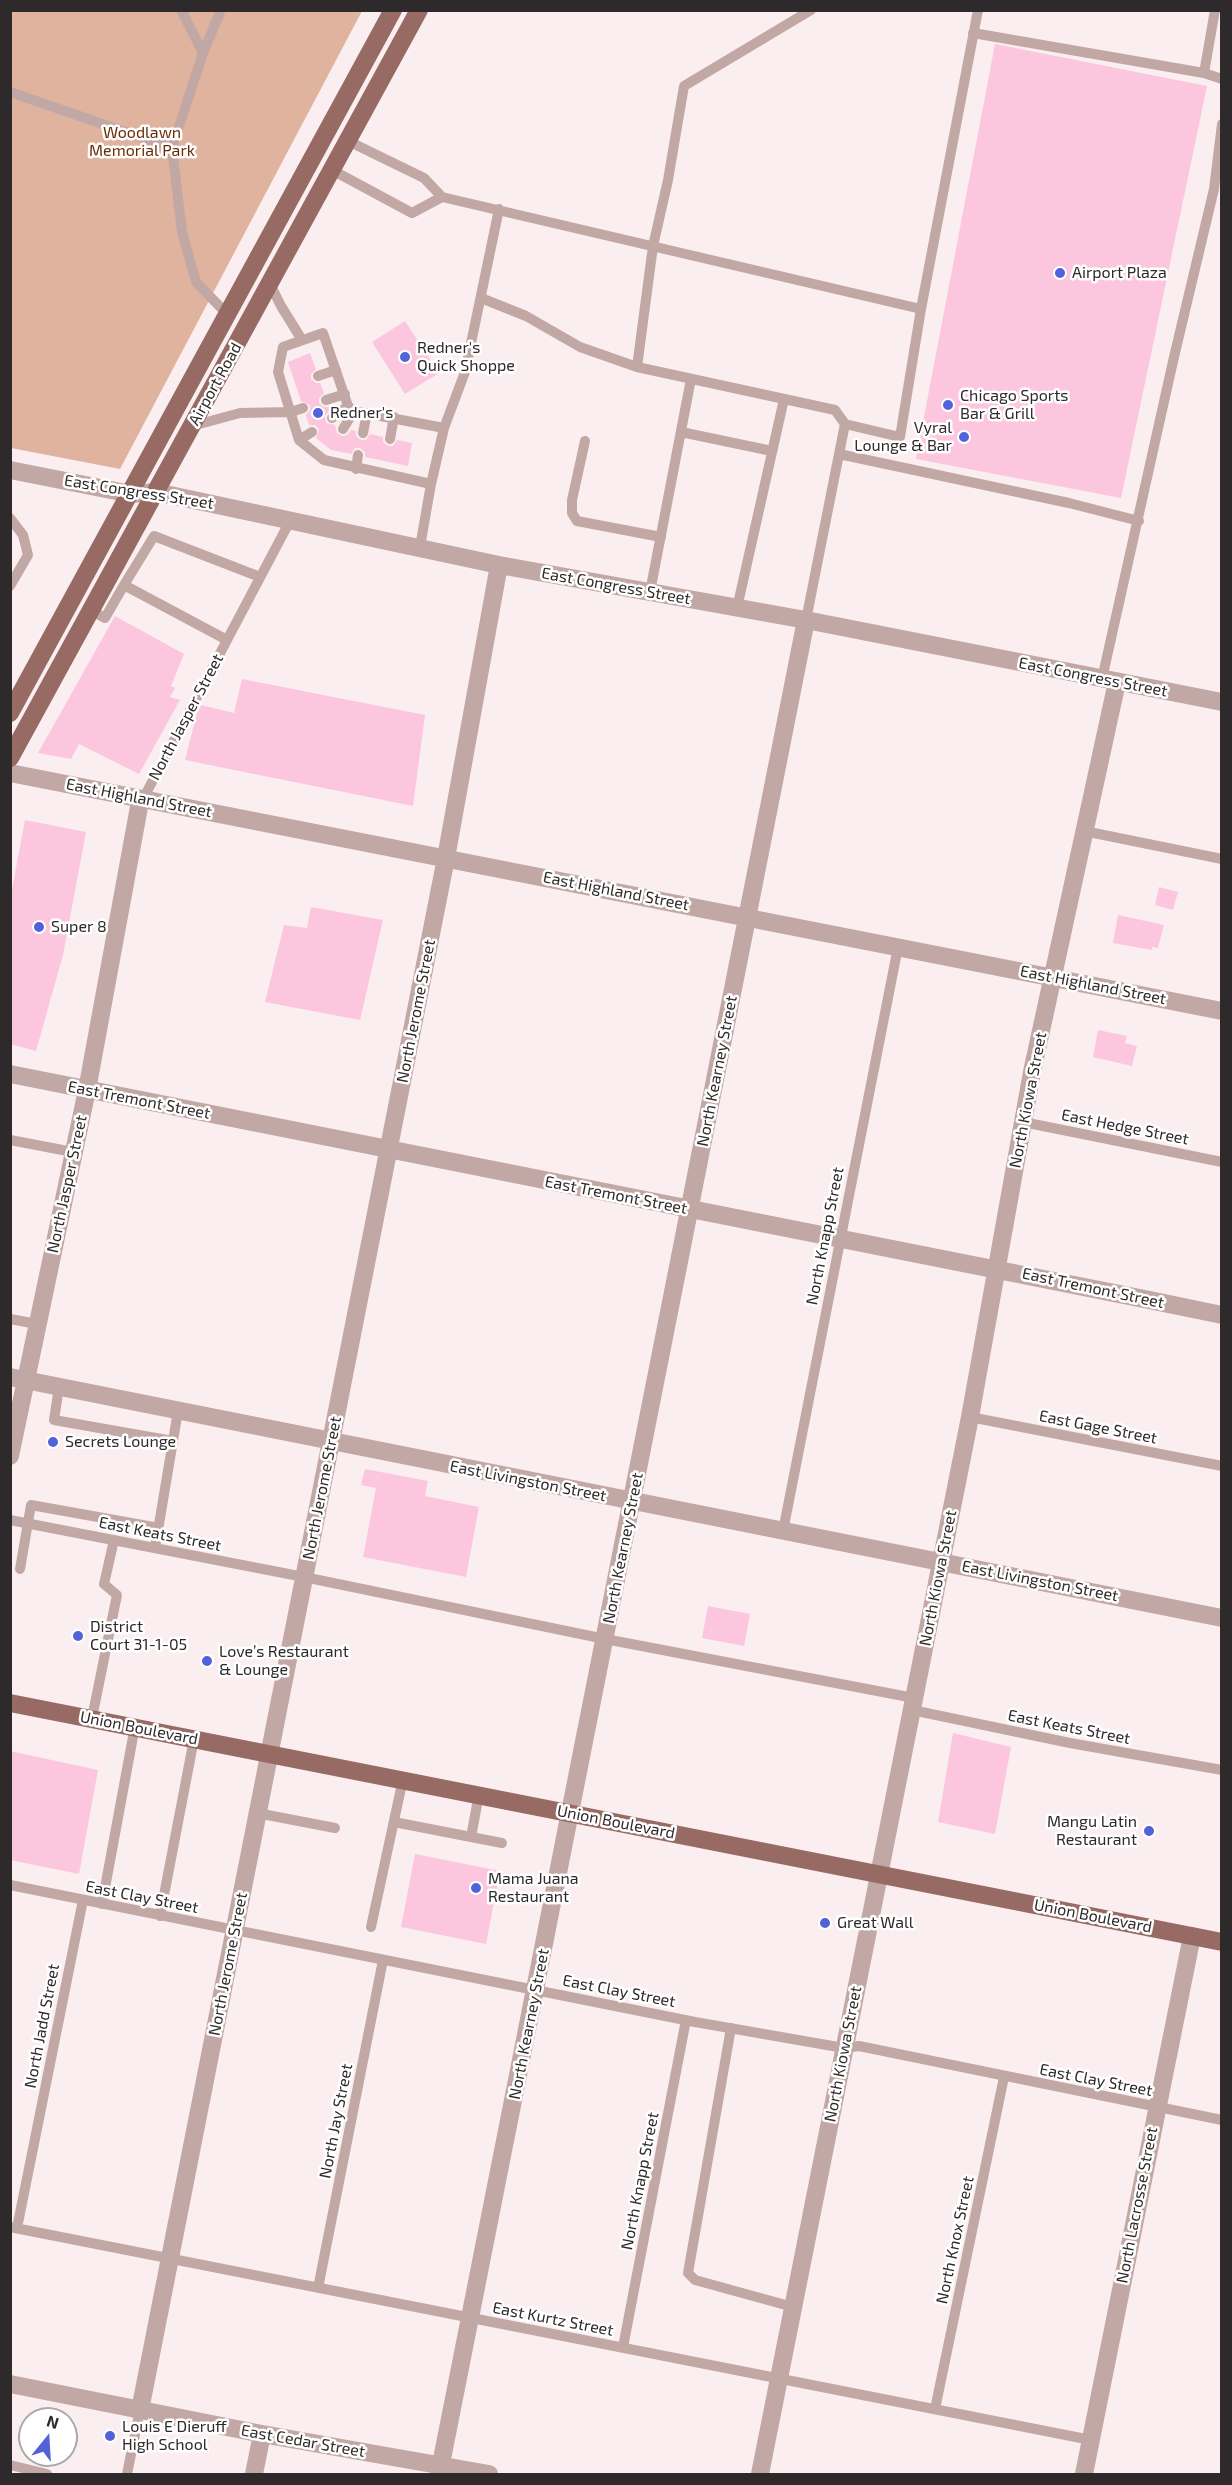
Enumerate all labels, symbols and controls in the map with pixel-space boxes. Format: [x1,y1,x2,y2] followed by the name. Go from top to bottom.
[89,123,195,161] park label: Woodlawn Memorial Park
[1072,263,1167,283] place label: Airport Plaza
[1053,266,1067,280] marker: Airport Plaza
[417,338,515,376] place label: Redner's Quick Shoppe
[184,339,246,429] street label: Airport Road
[398,350,412,364] marker: Redner's Quick Shoppe
[960,386,1068,424] place label: Chicago Sports Bar & Grill
[941,398,955,412] marker: Chicago Sports Bar & Grill
[330,403,393,423] place label: Redner's
[311,406,325,420] marker: Redner's
[854,418,952,456] place label: Vyral Lounge & Bar
[957,430,971,444] marker: Vyral Lounge & Bar
[63,471,215,513] street label: East Congress Street
[540,563,692,609] street label: East Congress Street
[145,651,227,783] street label: North Jasper Street
[1017,653,1169,701] street label: East Congress Street
[64,774,214,822] street label: East Highland Street
[541,867,691,915] street label: East Highland Street
[51,917,107,937] place label: Super 8
[32,920,46,934] marker: Super 8
[393,938,439,1084] street label: North Jerome Street
[1018,961,1168,1009] street label: East Highland Street
[693,994,741,1148] street label: North Kearney Street
[1005,1030,1051,1170] street label: North Kiowa Street
[66,1077,212,1123] street label: East Tremont Street
[1060,1105,1190,1149] street label: East Hedge Street
[43,1113,91,1255] street label: North Jasper Street
[802,1166,848,1306] street label: North Knapp Street
[543,1172,689,1218] street label: East Tremont Street
[1020,1264,1166,1312] street label: East Tremont Street
[1037,1406,1159,1448] street label: East Gage Street
[299,1415,345,1561] street label: North Jerome Street
[65,1432,176,1452] place label: Secrets Lounge
[46,1435,60,1449] marker: Secrets Lounge
[448,1456,608,1506] street label: East Livingston Street
[599,1471,647,1625] street label: North Kearney Street
[915,1508,961,1648] street label: North Kiowa Street
[97,1513,223,1555] street label: East Keats Street
[960,1556,1120,1606] street label: East Livingston Street
[90,1617,187,1655] place label: District Court 31-1-05
[71,1629,85,1643] marker: District Court 31-1-05
[219,1642,349,1680] place label: Love’s Restaurant & Lounge
[200,1654,214,1668] marker: Love’s Restaurant & Lounge
[1006,1706,1132,1748] street label: East Keats Street
[78,1707,200,1749] street label: Union Boulevard
[555,1801,677,1843] street label: Union Boulevard
[1047,1812,1137,1850] place label: Mangu Latin Restaurant
[1142,1824,1156,1838] marker: Mangu Latin Restaurant
[488,1869,579,1907] place label: Mama Juana Restaurant
[84,1877,200,1917] street label: East Clay Street
[469,1881,483,1895] marker: Mama Juana Restaurant
[205,1891,251,2037] street label: North Jerome Street
[1032,1895,1154,1937] street label: Union Boulevard
[837,1913,914,1933] place label: Great Wall
[818,1916,832,1930] marker: Great Wall
[505,1947,553,2101] street label: North Kearney Street
[21,1962,63,2090] street label: North Jadd Street
[561,1971,677,2011] street label: East Clay Street
[820,1984,866,2124] street label: North Kiowa Street
[1038,2060,1154,2100] street label: East Clay Street
[315,2062,357,2180] street label: North Jay Street
[617,2111,663,2251] street label: North Knapp Street
[1112,2125,1162,2285] street label: North Lacrosse Street
[932,2174,978,2306] street label: North Knox Street
[491,2298,615,2340] street label: East Kurtz Street
[18,2407,78,2467] north arrow
[45,2410,62,2432] text: N
[122,2417,227,2455] place label: Louis E Dieruff High School
[239,2421,367,2461] street label: East Cedar Street
[103,2429,117,2443] marker: Louis E Dieruff High School

